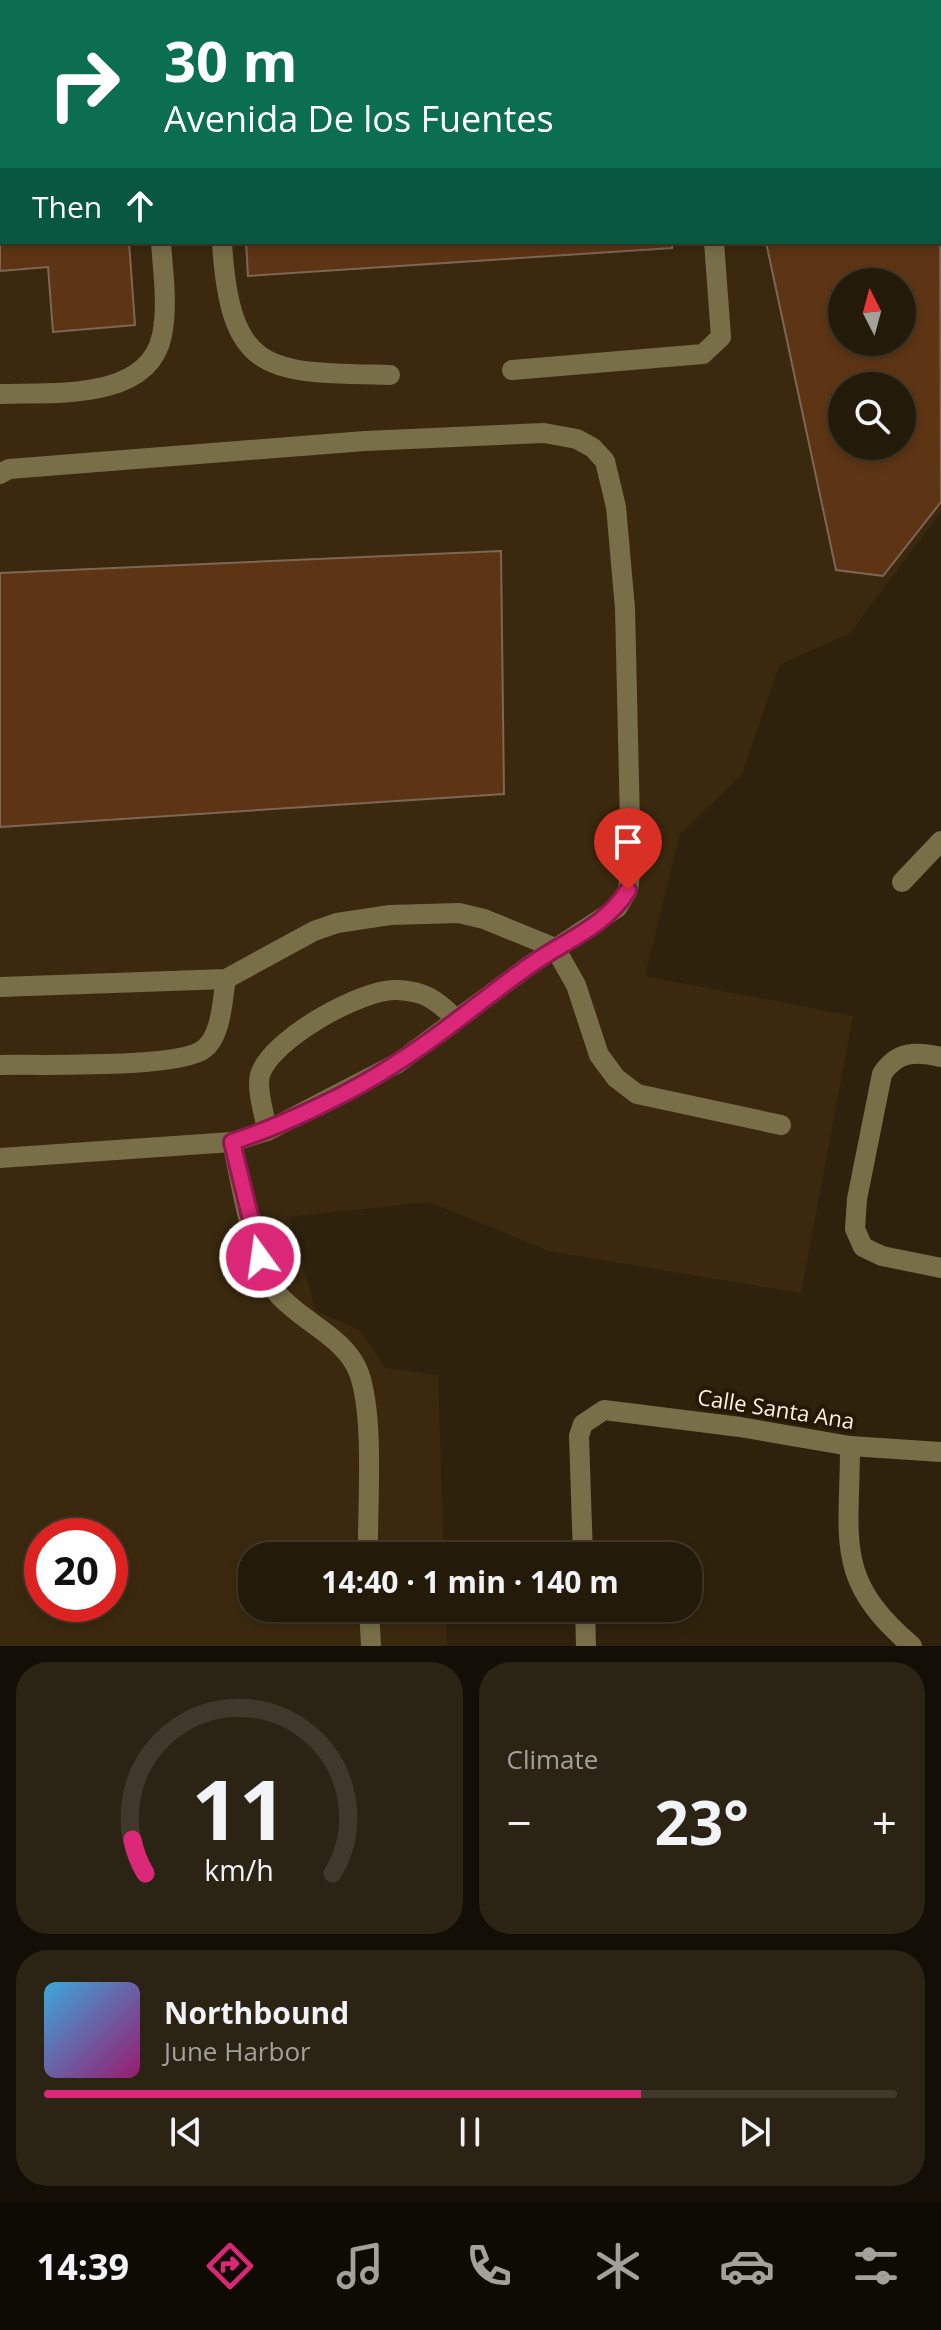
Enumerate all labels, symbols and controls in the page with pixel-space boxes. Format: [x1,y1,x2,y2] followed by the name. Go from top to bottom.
[164,22,298,98] text: 30 m
[32,32,136,136] icon: right
[164,94,554,143] text: Avenida De los Fuentes
[118,184,162,228] icon: ahead
[32,186,102,227] text: Then
[828,268,916,356] north arrow
[828,268,916,460] map controls
[828,372,916,460] button: search
[594,808,662,890] pin
[606,820,650,864] icon: arrive
[218,1215,302,1299] position arrow
[696,1381,857,1435] street label: Calle Santa Ana
[24,1518,128,1622] speed limit sign: 20
[321,1561,619,1602] text: 14:40 · 1 min · 140 m
[507,1741,598,1777] text: Climate
[192,1751,287,1864] text: 11
[655,1781,749,1863] text: 23°
[507,1792,532,1852] text: −
[872,1792,897,1852] text: +
[205,1850,274,1889] text: km/h
[164,1992,349,2033] text: Northbound
[164,2033,311,2069] text: June Harbor
[164,2110,208,2154] icon: previous
[448,2110,492,2154] icon: pause
[733,2110,777,2154] icon: next
[202,2238,258,2294] icon: directions
[332,2238,388,2294] icon: music
[461,2238,517,2294] icon: phone
[590,2238,646,2294] icon: climate
[719,2238,775,2294] icon: car
[848,2238,904,2294] icon: filters
[37,2242,129,2291] text: 14:39

